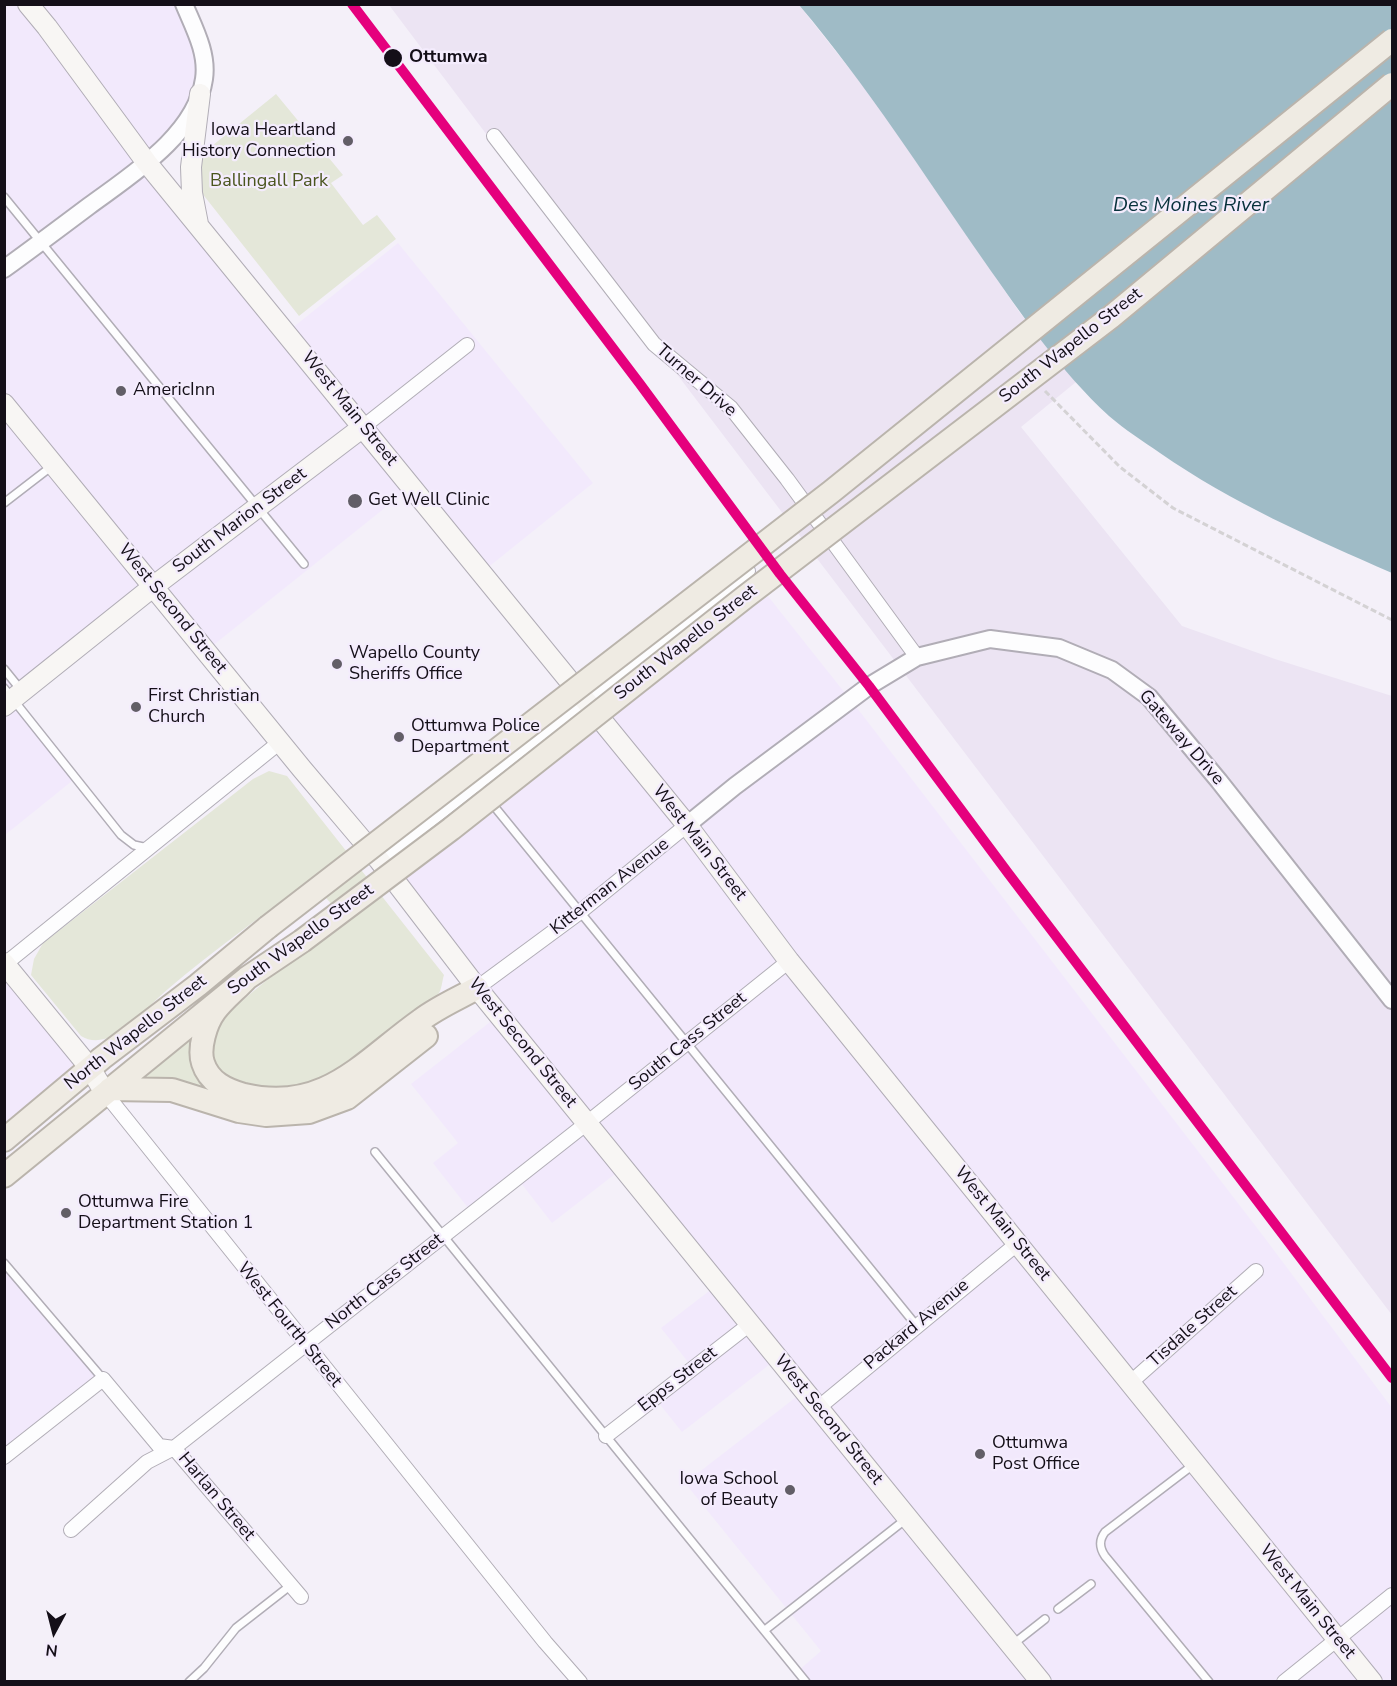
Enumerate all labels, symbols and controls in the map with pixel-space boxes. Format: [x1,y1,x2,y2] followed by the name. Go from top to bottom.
[382,47,404,69] marker: Ottumwa
[409,47,488,69] place label: Ottumwa
[182,120,336,162] place label: Iowa Heartland History Connection
[341,134,355,148] marker: Iowa Heartland History Connection
[210,171,328,193] park label: Ballingall Park
[1113,194,1269,218] water label: Des Moines River
[995,284,1147,408] street label: South Wapello Street
[651,340,741,422] street label: Turner Drive
[296,347,402,471] street label: West Main Street
[133,380,215,402] place label: AmericInn
[114,384,128,398] marker: AmericInn
[169,464,311,578] street label: South Marion Street
[368,490,490,512] place label: Get Well Clinic
[346,492,364,510] marker: Get Well Clinic
[113,540,231,678] street label: West Second Street
[610,581,762,705] street label: South Wapello Street
[349,643,480,686] place label: Wapello County Sheriffs Office
[330,657,344,671] marker: Wapello County Sheriffs Office
[148,686,260,728] place label: First Christian Church
[1134,686,1228,790] street label: Gateway Drive
[129,700,143,714] marker: First Christian Church
[411,716,540,758] place label: Ottumwa Police Department
[392,730,406,744] marker: Ottumwa Police Department
[647,781,751,905] street label: West Main Street
[546,834,674,940] street label: Kitterman Avenue
[224,880,378,1000] street label: South Wapello Street
[61,971,211,1095] street label: North Wapello Street
[463,974,581,1112] street label: West Second Street
[625,988,751,1096] street label: South Cass Street
[949,1162,1055,1286] street label: West Main Street
[78,1192,253,1234] place label: Ottumwa Fire Department Station 1
[59,1206,73,1220] marker: Ottumwa Fire Department Station 1
[322,1229,448,1335] street label: North Cass Street
[232,1258,346,1392] street label: West Fourth Street
[860,1275,974,1375] street label: Packard Avenue
[1144,1281,1242,1373] street label: Tisdale Street
[634,1343,722,1417] street label: Epps Street
[769,1351,887,1489] street label: West Second Street
[992,1433,1080,1476] place label: Ottumwa Post Office
[973,1447,987,1461] marker: Ottumwa Post Office
[173,1448,259,1546] street label: Harlan Street
[679,1469,778,1512] place label: Iowa School of Beauty
[783,1483,797,1497] marker: Iowa School of Beauty
[1254,1540,1360,1664] street label: West Main Street
[24,1602,84,1662] north arrow
[45,1638,59,1662] text: N

